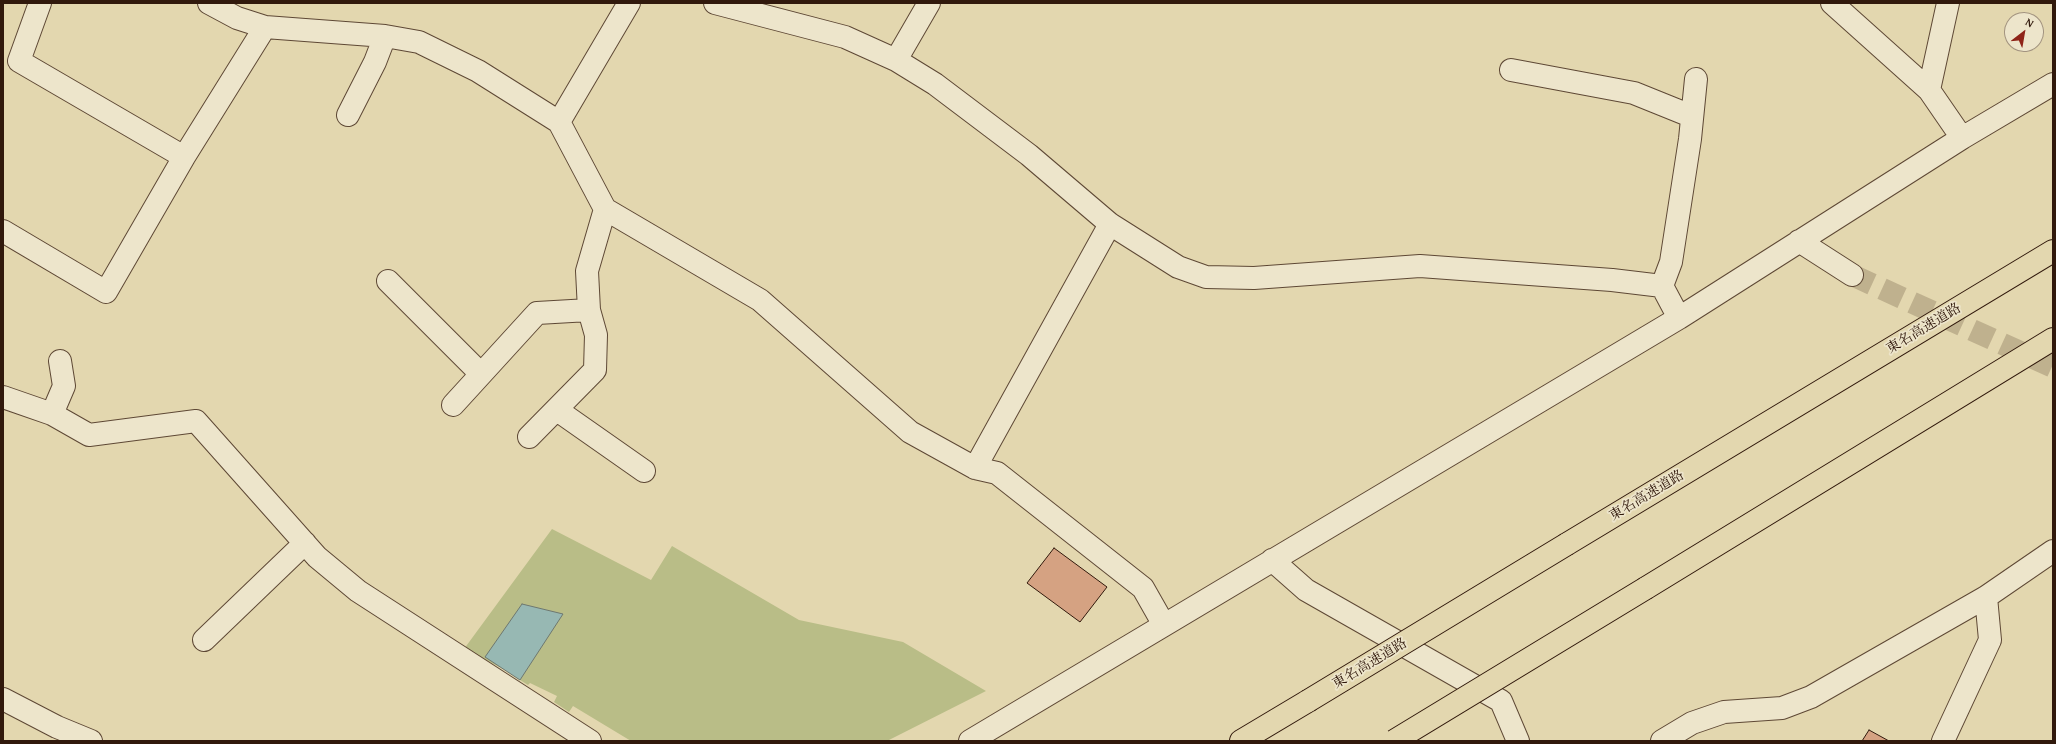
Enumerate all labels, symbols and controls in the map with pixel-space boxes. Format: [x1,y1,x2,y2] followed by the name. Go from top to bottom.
[2004,12,2044,52] north arrow
[2022,14,2037,31] text: N
[1884,300,1964,358] street label: 東名高速道路
[1607,467,1687,525] street label: 東名高速道路
[1330,635,1410,693] street label: 東名高速道路

